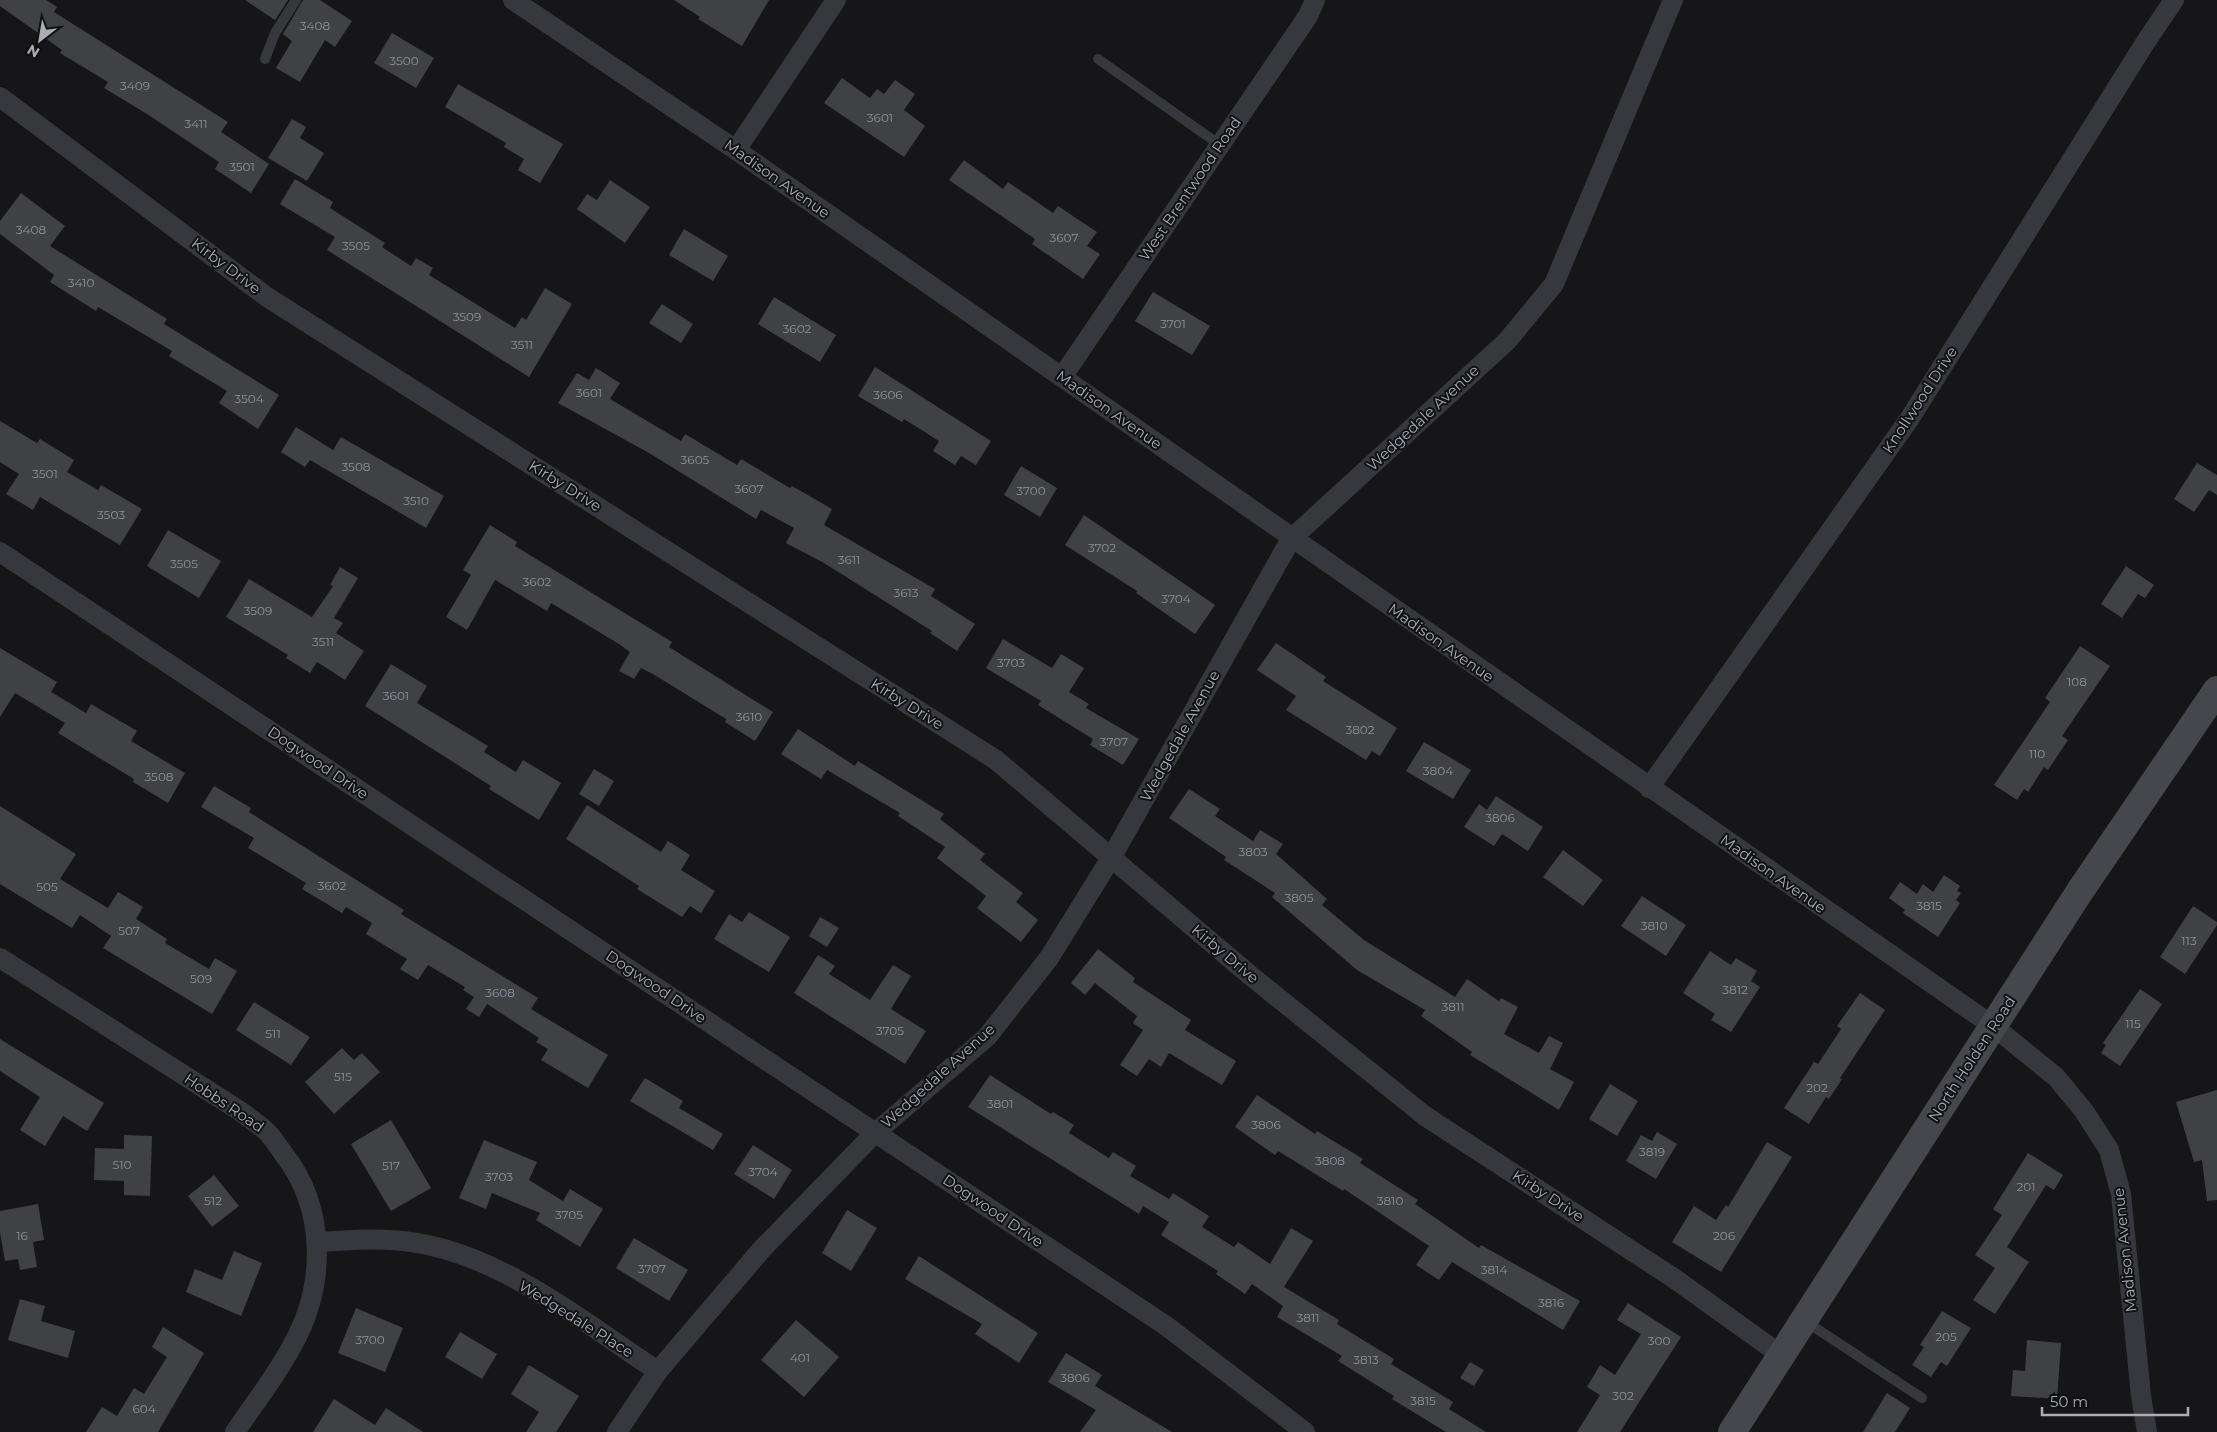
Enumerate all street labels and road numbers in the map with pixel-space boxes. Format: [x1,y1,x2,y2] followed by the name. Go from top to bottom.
[1134,113,1245,264] street label: West Brentwood Road
[721,135,834,222] street label: Madison Avenue
[188,233,265,298] street label: Kirby Drive
[1878,343,1961,457] street label: Knollwood Drive
[1362,361,1483,475] street label: Wedgedale Avenue
[1053,366,1166,453] street label: Madison Avenue
[526,456,605,515] street label: Kirby Drive
[1385,599,1498,686] street label: Madison Avenue
[1136,667,1224,805] street label: Wedgedale Avenue
[868,674,947,733] street label: Kirby Drive
[264,722,372,803] street label: Dogwood Drive
[1717,830,1830,917] street label: Madison Avenue
[1188,920,1263,987] street label: Kirby Drive
[602,946,710,1027] street label: Dogwood Drive
[1924,992,2019,1125] street label: North Holden Road
[877,1019,999,1132] street label: Wedgedale Avenue
[181,1069,268,1136] street label: Hobbs Road
[1509,1165,1588,1226] street label: Kirby Drive
[939,1170,1047,1251] street label: Dogwood Drive
[2109,1187,2140,1313] street label: Madison Avenue
[515,1276,637,1361] street label: Wedgedale Place

